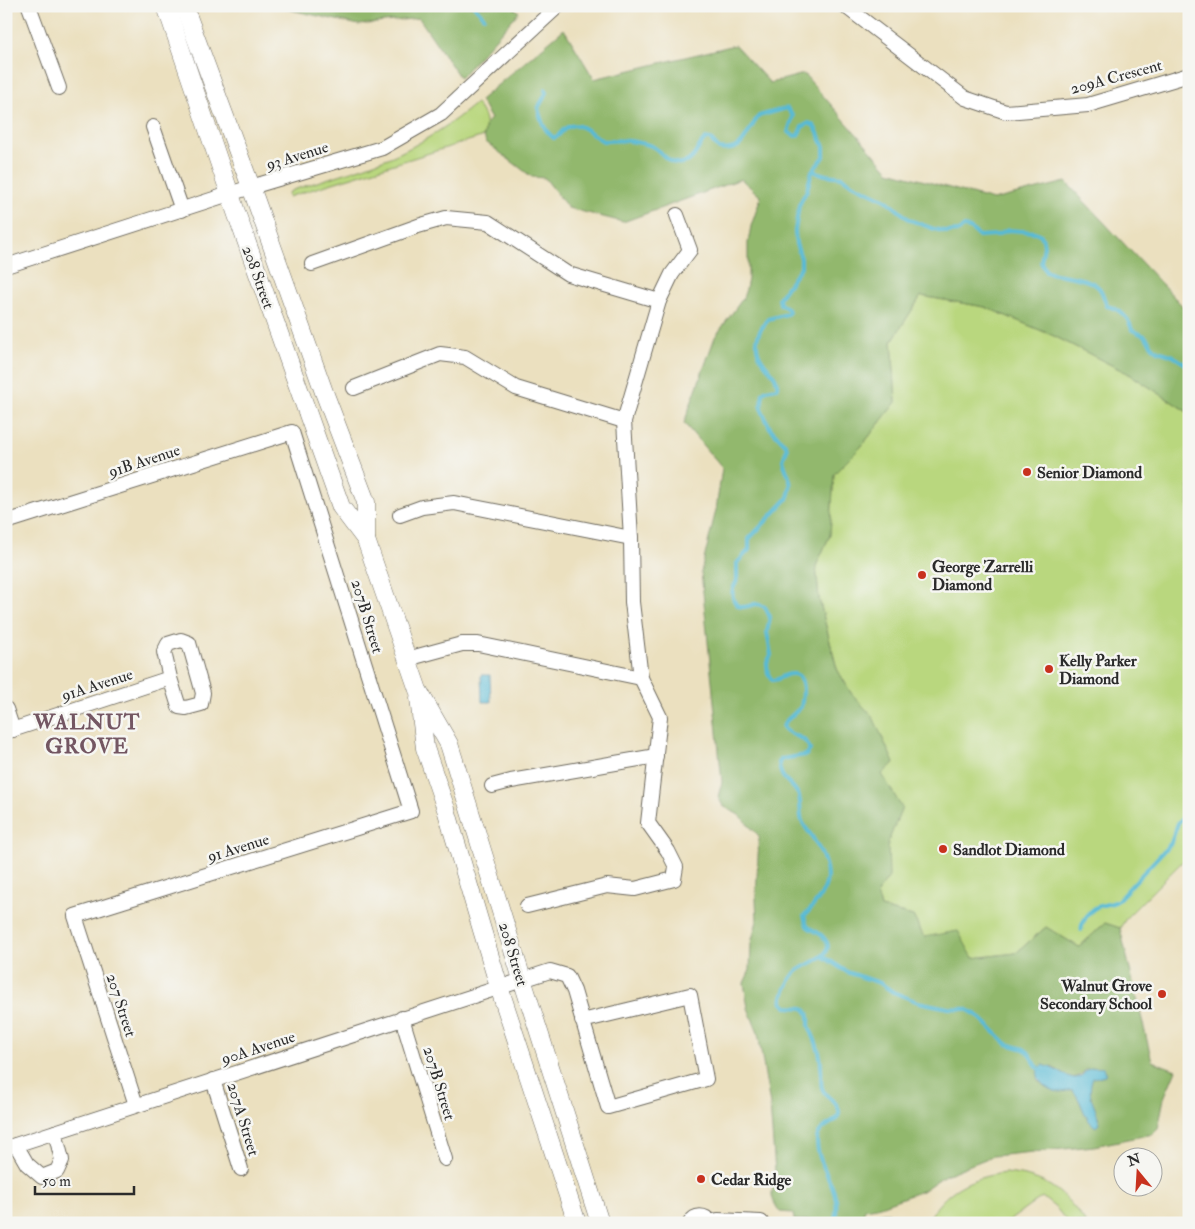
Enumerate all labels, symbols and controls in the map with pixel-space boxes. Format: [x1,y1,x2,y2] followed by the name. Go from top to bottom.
[1068,55,1164,99] street label: 209A Crescent
[263,137,331,175] street label: 93 Avenue
[237,243,279,312] street label: 208 Street
[105,440,183,482] street label: 91B Avenue
[1037,463,1142,483] place label: Senior Diamond
[1021,466,1033,478] marker: Senior Diamond
[932,557,1034,595] place label: George Zarrelli Diamond
[916,569,928,581] marker: George Zarrelli Diamond
[346,577,388,656] street label: 207B Street
[1059,651,1138,689] place label: Kelly Parker Diamond
[1043,663,1055,675] marker: Kelly Parker Diamond
[58,664,136,706] street label: 91A Avenue
[33,709,140,760] district label: WALNUT GROVE
[204,829,272,867] street label: 91 Avenue
[953,840,1065,860] place label: Sandlot Diamond
[937,843,949,855] marker: Sandlot Diamond
[494,920,532,989] street label: 208 Street
[101,971,141,1040] street label: 207 Street
[1040,976,1153,1015] place label: Walnut Grove Secondary School
[1156,988,1168,1000] marker: Walnut Grove Secondary School
[218,1027,298,1070] street label: 90A Avenue
[418,1044,460,1123] street label: 207B Street
[222,1080,264,1158] street label: 207A Street
[1112,1146,1162,1196] north arrow
[1125,1150,1143,1170] text: N
[35,1164,134,1196] scale bar
[711,1170,792,1191] place label: Cedar Ridge
[42,1172,71,1191] text: 50 m
[695,1173,707,1185] marker: Cedar Ridge

